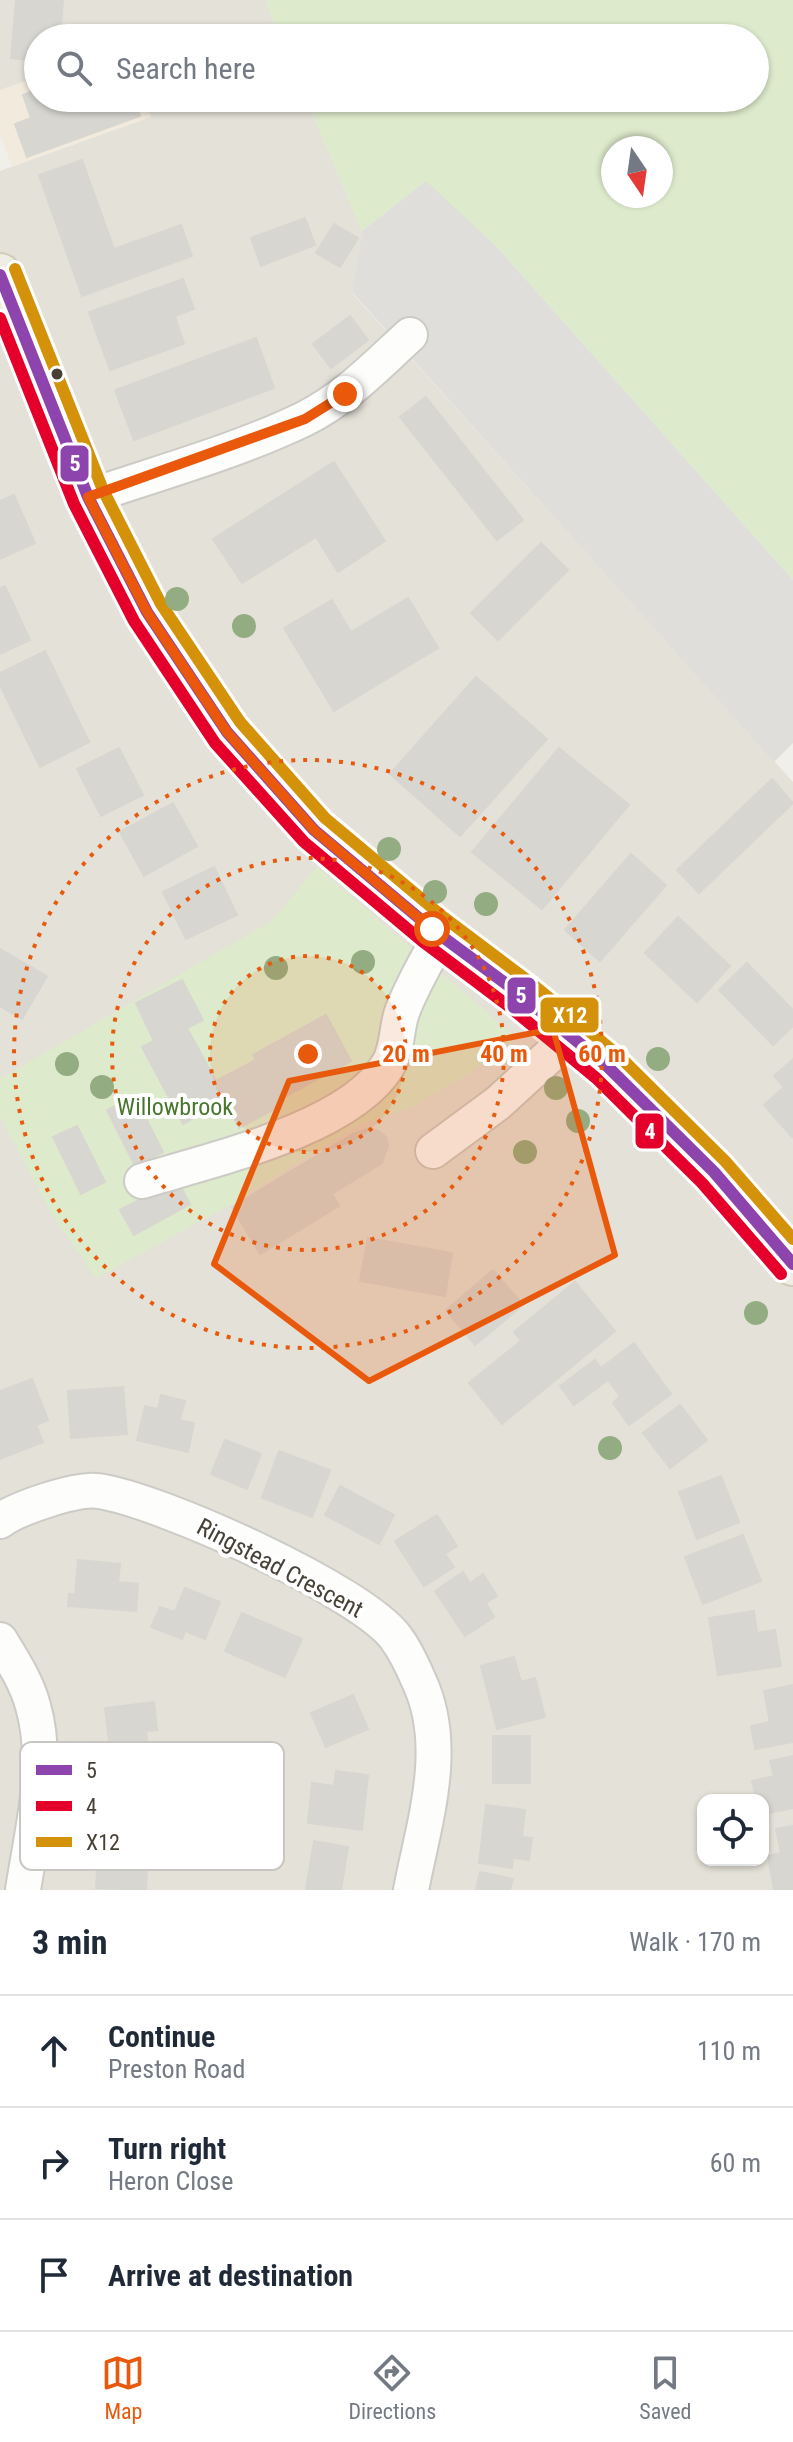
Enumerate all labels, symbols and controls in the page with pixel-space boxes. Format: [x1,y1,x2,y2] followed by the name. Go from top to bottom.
[24,24,769,112] search box
[52,46,96,90] icon: search
[116,51,256,86] text: Search here
[601,136,673,208] north arrow
[49,366,65,382] unlabelled marker
[327,376,363,412] route end
[59,444,90,483] line badge: 5
[69,451,81,476] text: 5
[414,911,450,947] route start
[506,976,537,1015] line badge: 5
[515,983,527,1008] text: 5
[539,996,600,1034] line badge: X12
[553,1003,587,1028] text: X12
[294,1040,322,1068] centre of rings
[382,1040,430,1068] text: 20 m
[480,1040,528,1068] text: 40 m
[578,1040,626,1068] text: 60 m
[117,1093,233,1121] park label: Willowbrook
[634,1112,665,1150] line badge: 4
[644,1119,656,1144] text: 4
[192,1512,368,1624] street label: Ringstead Crescent
[20,1742,284,1870] legend
[86,1758,97,1783] text: 5
[86,1794,97,1819] text: 4
[697,1794,769,1866] map controls
[697,1794,769,1866] button: locate
[86,1830,120,1855] text: X12
[32,1922,108,1962] text: 3 min
[629,1927,761,1957] text: Walk · 170 m
[108,2019,215,2054] text: Continue
[32,2029,76,2073] icon: ahead
[697,2036,761,2066] text: 110 m
[108,2054,245,2084] text: Preston Road
[108,2131,226,2166] text: Turn right
[32,2141,76,2185] icon: right
[710,2148,761,2178] text: 60 m
[108,2166,233,2196] text: Heron Close
[32,2253,76,2297] icon: arrive
[108,2258,353,2293] text: Arrive at destination
[101,2351,145,2424] tab: Map
[348,2351,436,2424] tab: Directions
[639,2351,692,2424] tab: Saved

